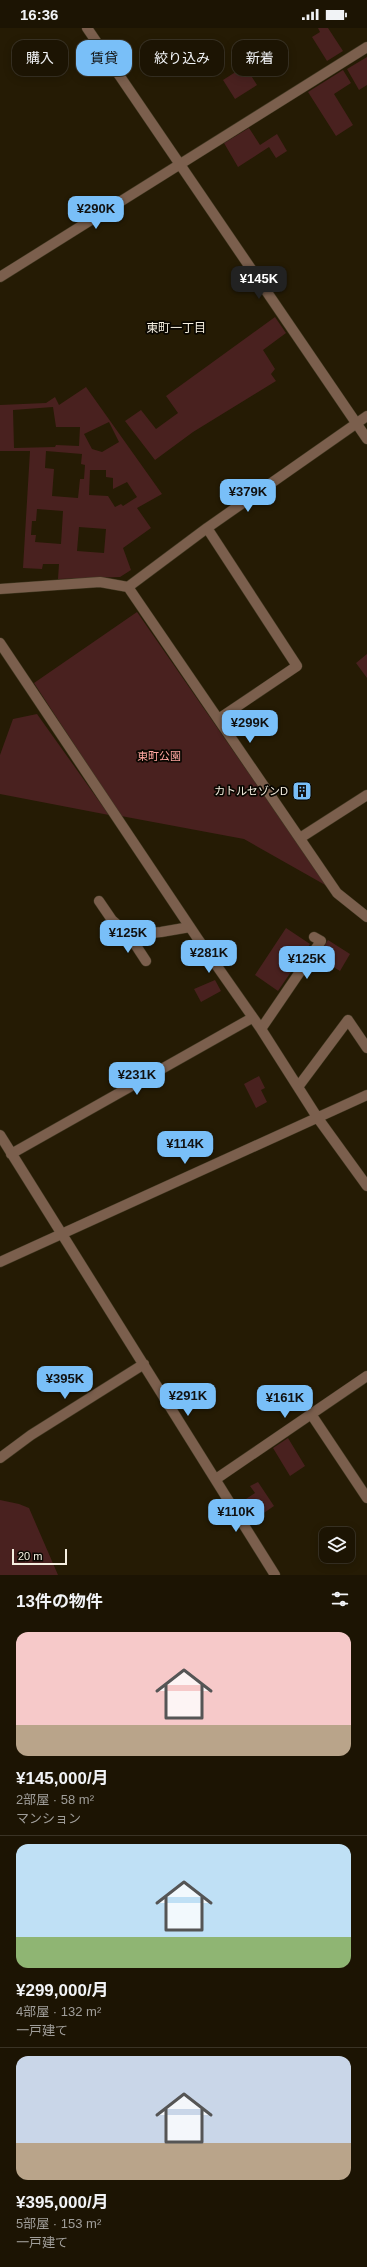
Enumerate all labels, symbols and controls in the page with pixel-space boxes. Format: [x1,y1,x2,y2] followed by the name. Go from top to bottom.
[20,6,58,23] text: 16:36
[12,40,68,76] chip: 購入
[76,40,132,76] chip: 賃貸
[140,40,224,76] chip: 絞り込み
[232,40,288,76] chip: 新着
[68,196,124,230] pin: ¥290K
[77,201,115,216] text: ¥290K
[231,266,287,300] pin: ¥145K
[240,271,278,286] text: ¥145K
[146,321,206,335] district label: 東町一丁目
[220,479,276,513] pin: ¥379K
[229,484,267,499] text: ¥379K
[222,710,278,744] pin: ¥299K
[231,715,269,730] text: ¥299K
[137,750,181,762] park label: 東町公園
[291,780,313,802] building icon: カトルセゾンD
[214,785,288,797] place label: カトルセゾンD
[100,920,156,954] pin: ¥125K
[109,925,147,940] text: ¥125K
[181,940,237,974] pin: ¥281K
[190,945,228,960] text: ¥281K
[279,946,335,980] pin: ¥125K
[288,951,326,966] text: ¥125K
[109,1062,165,1096] pin: ¥231K
[118,1067,156,1082] text: ¥231K
[157,1131,213,1165] pin: ¥114K
[166,1136,204,1151] text: ¥114K
[37,1366,93,1400] pin: ¥395K
[46,1371,84,1386] text: ¥395K
[160,1383,216,1417] pin: ¥291K
[257,1385,313,1419] pin: ¥161K
[169,1388,207,1403] text: ¥291K
[266,1390,304,1405] text: ¥161K
[208,1499,264,1533] pin: ¥110K
[217,1504,255,1519] text: ¥110K
[319,1527,355,1563] map controls
[319,1527,355,1563] button: layers
[12,1547,67,1566] scale bar
[18,1550,42,1562] text: 20 m
[329,1588,351,1610] icon: filters
[16,1592,103,1611] text: 13件の物件
[148,1658,220,1730] icon: home
[16,1769,109,1788] text: ¥145,000/月
[16,1792,94,1807] text: 2部屋 · 58 m²
[16,1811,81,1826] text: マンション
[148,1870,220,1942] icon: home
[16,1981,109,2000] text: ¥299,000/月
[16,2004,101,2019] text: 4部屋 · 132 m²
[16,2023,68,2038] text: 一戸建て
[148,2082,220,2154] icon: home
[16,2193,109,2212] text: ¥395,000/月
[16,2216,101,2231] text: 5部屋 · 153 m²
[16,2235,68,2250] text: 一戸建て

